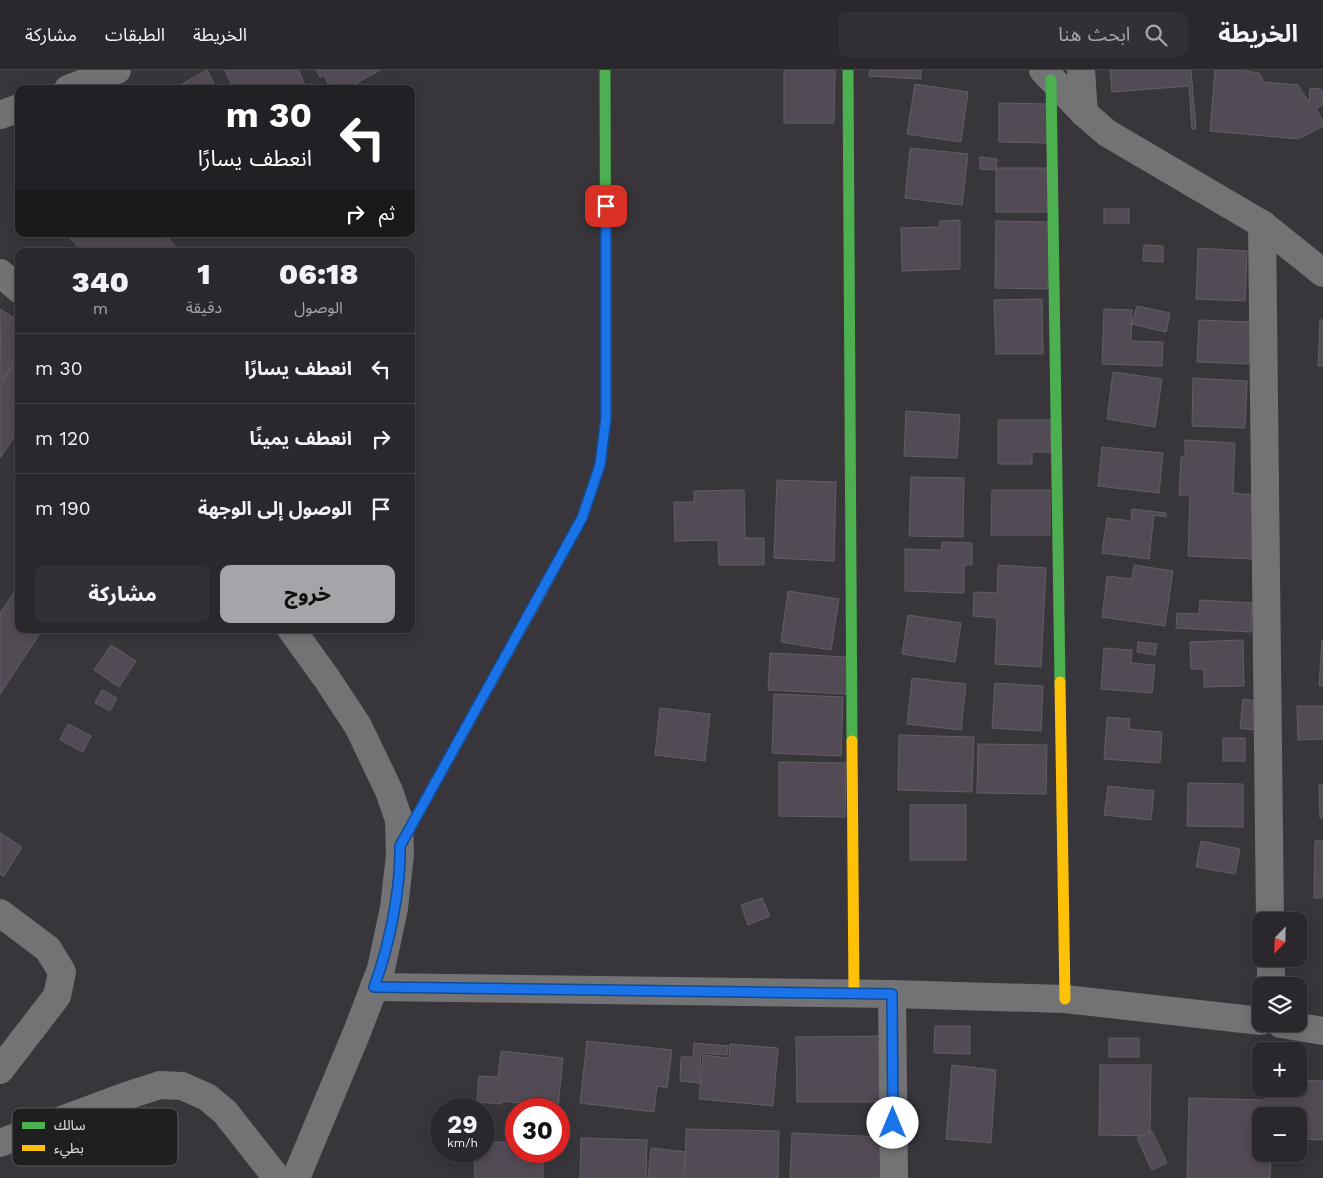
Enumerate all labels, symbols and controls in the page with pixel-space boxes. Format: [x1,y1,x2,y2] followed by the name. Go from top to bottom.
[838,12,1188,57] search box
[1218,20,1298,48] text: الخريطة
[1142,21,1170,49] icon: search
[1058,23,1130,46] text: ابحث هنا
[25,24,77,45] text: مشاركة
[105,24,165,45] text: الطبقات
[193,24,247,45] text: الخريطة
[226,94,312,136] text: 30 m
[330,105,395,170] icon: left
[198,146,312,171] text: انعطف يسارًا
[585,185,627,227] pin
[592,192,620,220] icon: arrive
[341,200,369,228] icon: right
[379,202,395,225] text: ثم
[197,256,211,291] text: 1
[279,256,358,291] text: 06:18
[72,264,129,299] text: 340
[186,298,222,317] text: دقيقة
[294,298,343,317] text: الوصول
[93,299,108,318] text: m
[367,355,395,383] icon: left
[35,357,83,380] text: 30 m
[244,357,352,380] text: انعطف يسارًا
[367,425,395,453] icon: right
[35,427,90,450] text: 120 m
[249,427,352,450] text: انعطف يمينًا
[367,495,395,523] icon: arrive
[35,497,91,520] text: 190 m
[198,497,352,520] text: الوصول إلى الوجهة
[35,565,210,623] button: مشاركة
[220,565,395,623] button: خروج
[1252,912,1308,968] north arrow
[1252,912,1307,1162] map controls
[1252,977,1307,1032] button: layers
[1252,1042,1307,1097] button: +
[866,1096,918,1148] position arrow
[505,1098,570,1163] speed limit sign: 30
[1252,1107,1307,1162] button: −
[12,1108,178,1166] legend
[447,1110,478,1139] text: 29
[54,1117,86,1133] text: سالك
[447,1136,478,1150] text: km/h
[54,1140,84,1159] text: بطيء

